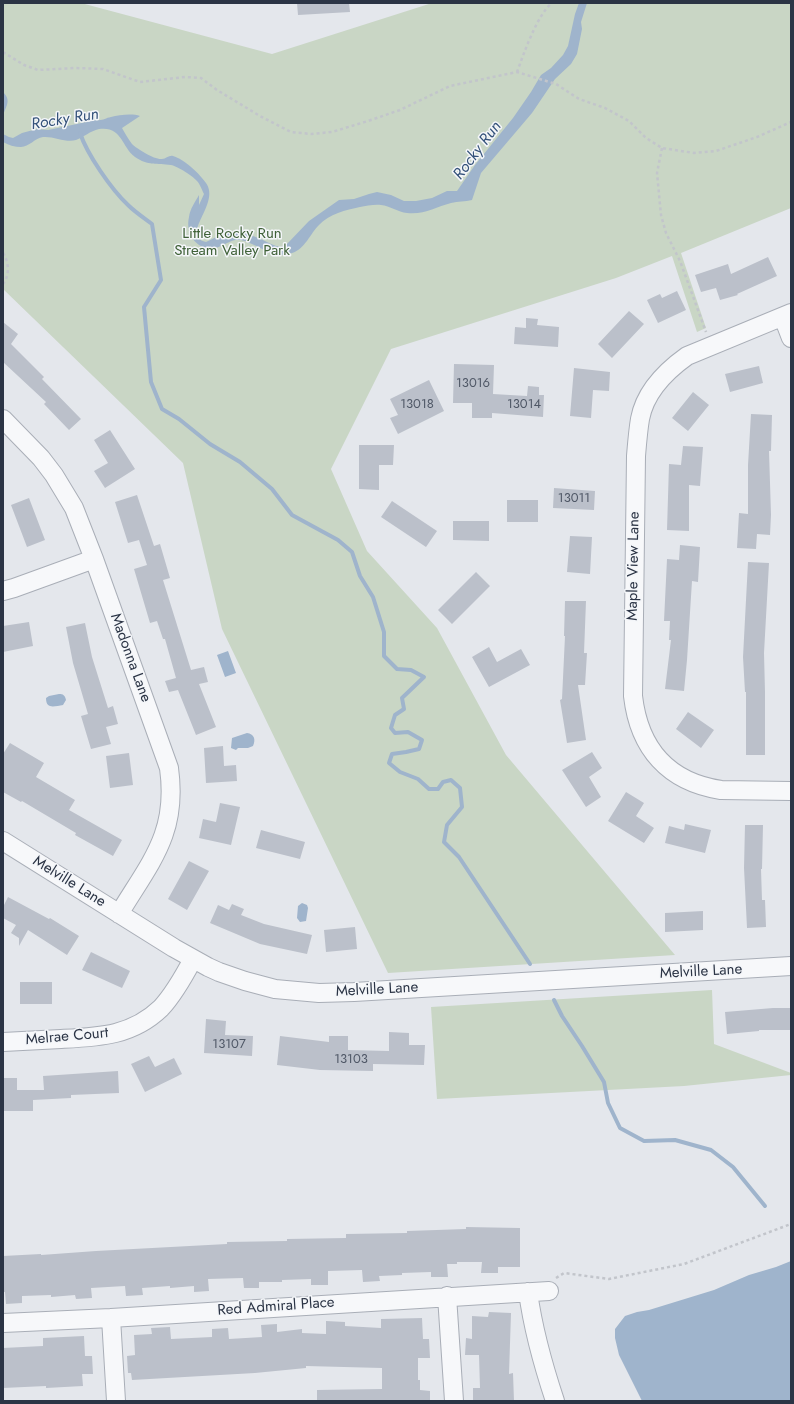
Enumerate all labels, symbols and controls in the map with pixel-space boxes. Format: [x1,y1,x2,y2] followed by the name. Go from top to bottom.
[30,105,100,135] water label: Rocky Run
[450,118,506,184] water label: Rocky Run
[174,225,290,260] park label: Little Rocky Run Stream Valley Park
[456,376,490,392] house number: 13016
[400,397,434,413] house number: 13018
[507,397,541,413] house number: 13014
[558,491,590,507] house number: 13011
[624,511,644,621] street label: Maple View Lane
[106,611,154,705] street label: Madonna Lane
[29,853,109,911] street label: Melville Lane
[659,961,743,983] street label: Melville Lane
[335,979,419,1001] street label: Melville Lane
[25,1024,109,1050] street label: Melrae Court
[212,1037,246,1053] house number: 13107
[334,1052,368,1068] house number: 13103
[217,1294,335,1320] street label: Red Admiral Place

